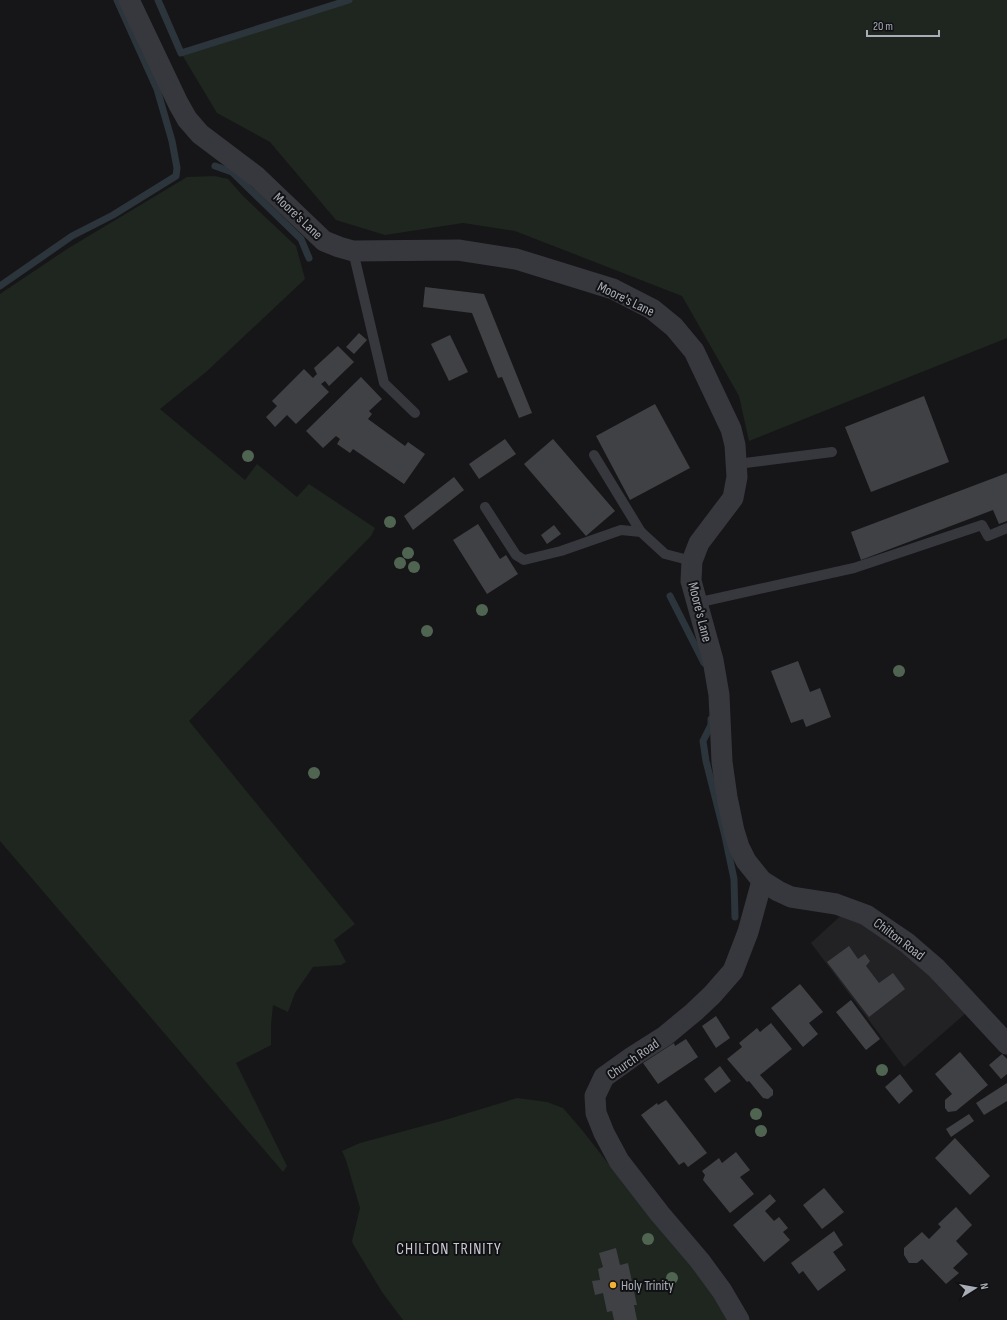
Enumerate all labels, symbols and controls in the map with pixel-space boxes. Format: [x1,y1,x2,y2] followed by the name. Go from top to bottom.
[867,12,939,38] scale bar
[873,19,893,34] text: 20 m
[270,189,326,243] street label: Moore's Lane
[595,278,657,320] street label: Moore's Lane
[684,580,716,644] street label: Moore's Lane
[870,914,928,964] street label: Chilton Road
[604,1035,662,1083] street label: Church Road
[396,1240,502,1259] district label: CHILTON TRINITY
[955,1268,995,1308] north arrow
[621,1277,674,1294] place label: Holy Trinity
[608,1280,618,1290] marker: Holy Trinity
[977,1282,991,1290] text: N

